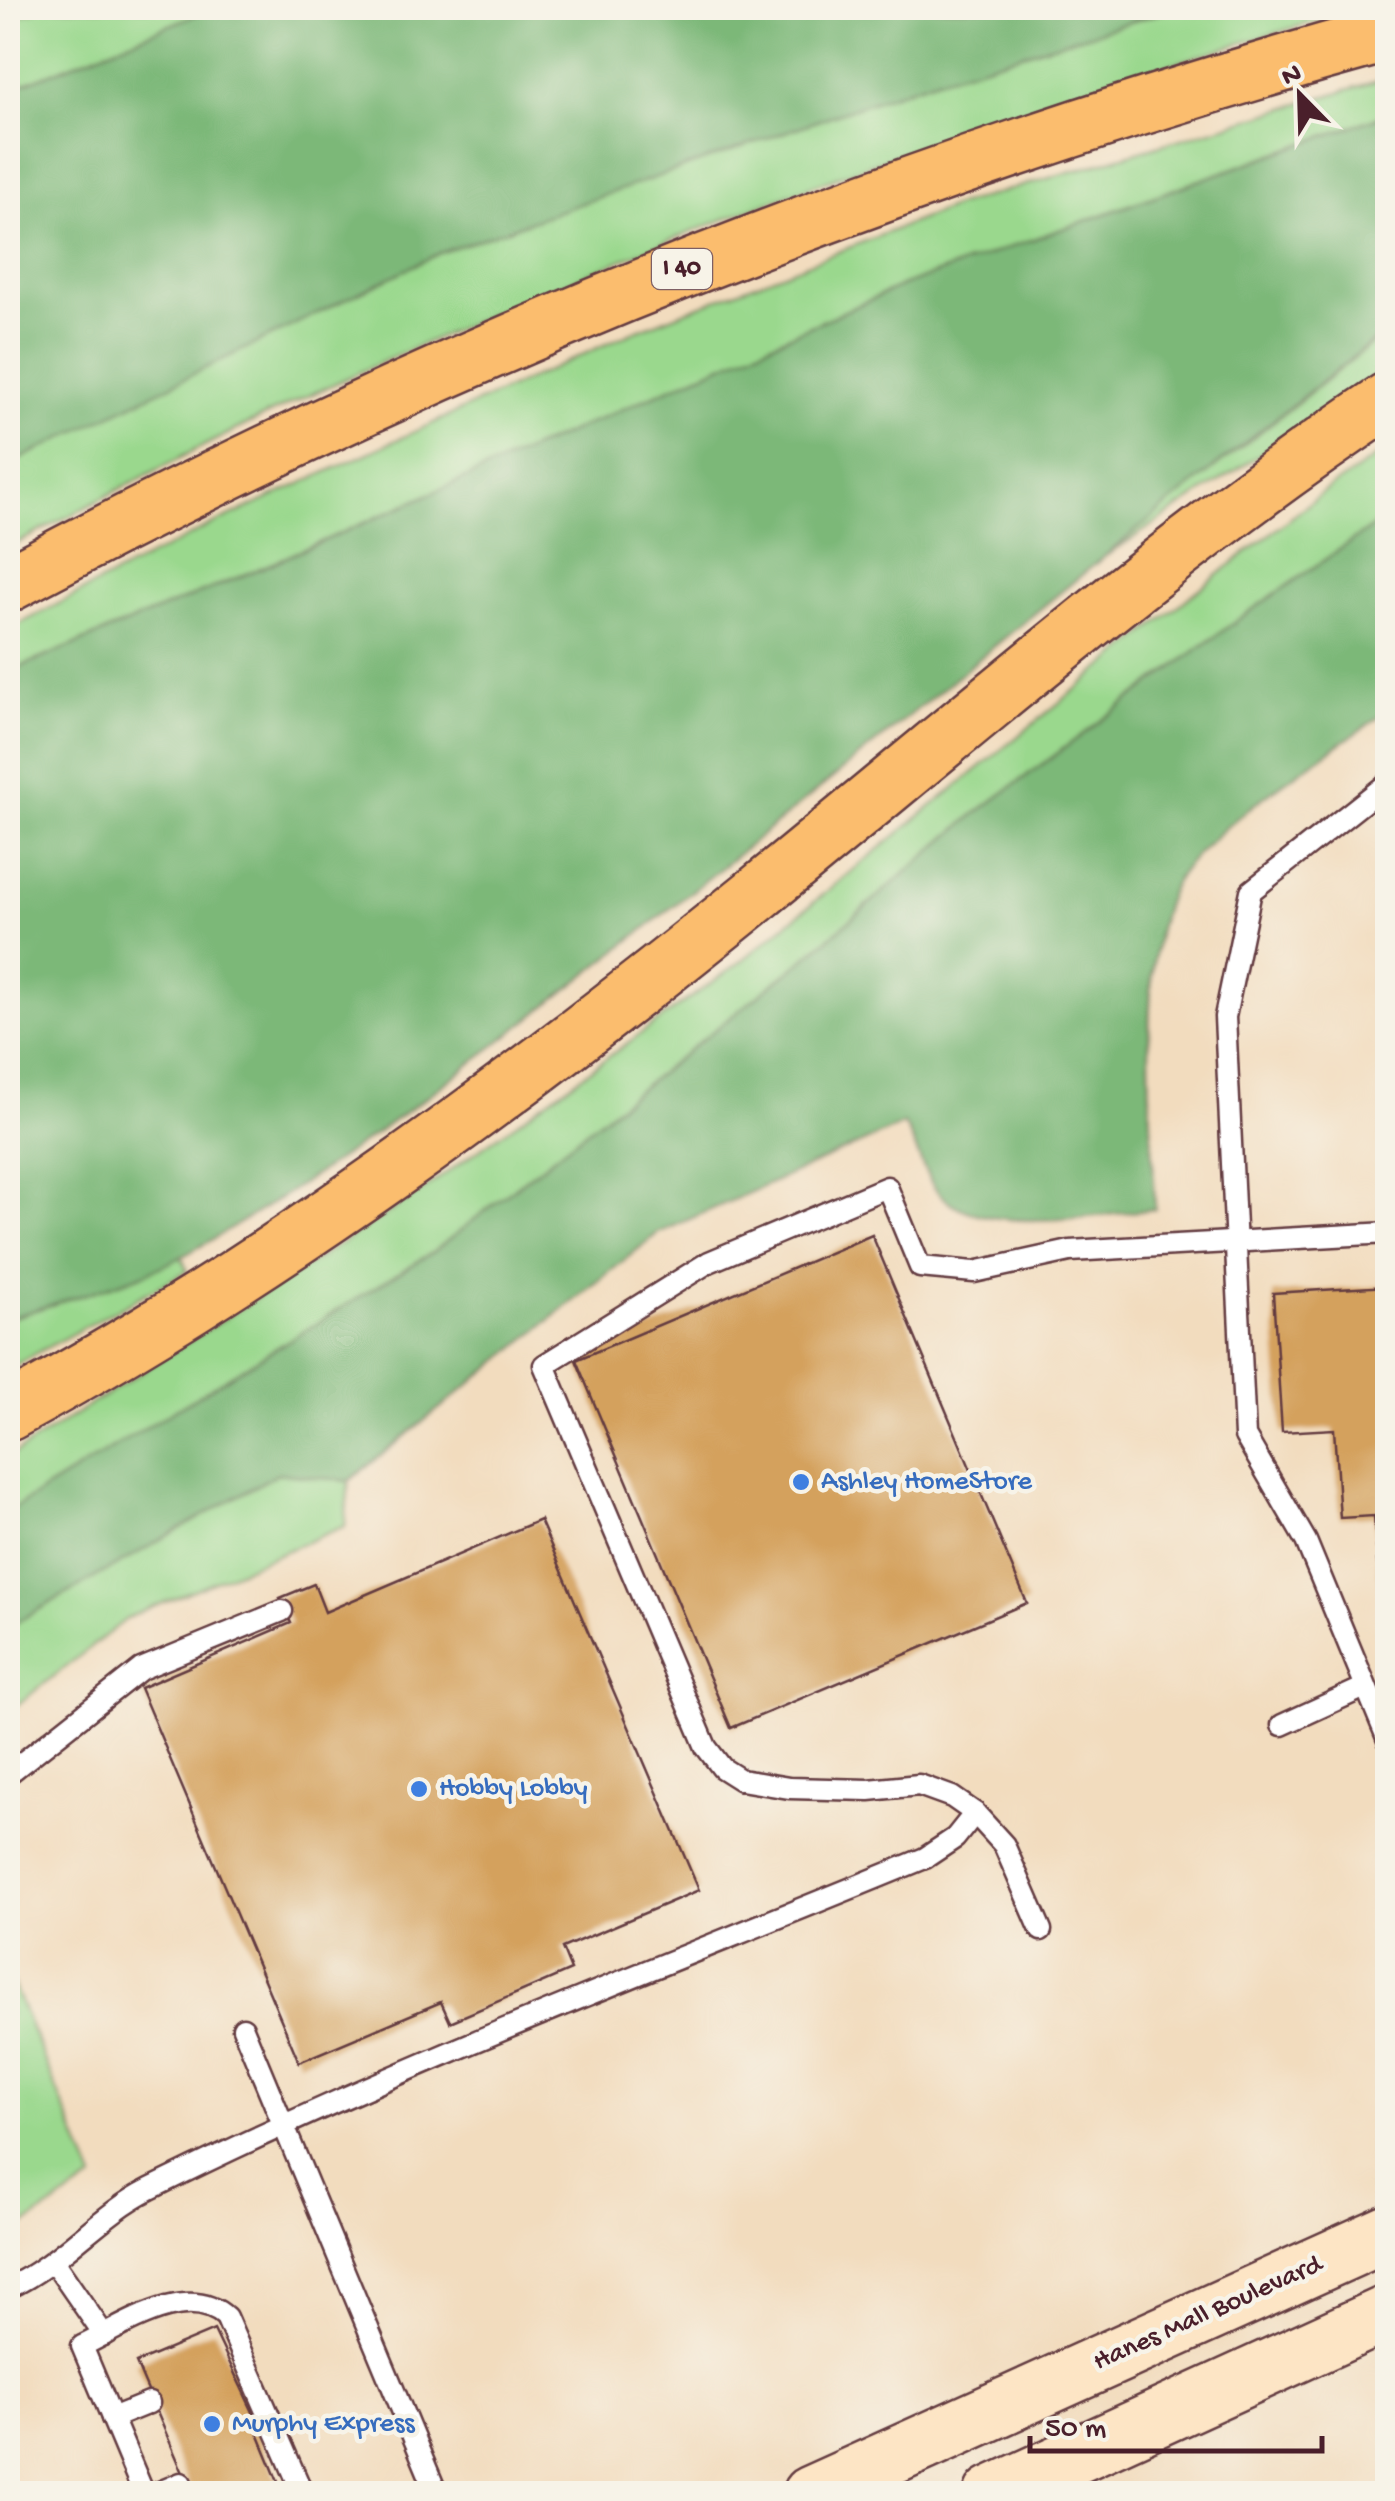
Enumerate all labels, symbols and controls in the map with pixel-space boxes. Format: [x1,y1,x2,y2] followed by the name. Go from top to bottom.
[1250,45,1350,145] north arrow
[1277,57,1307,95] text: N
[652,249,712,289] road number: I 40
[821,1466,1033,1499] place label: Ashley HomeStore
[790,1471,812,1493] marker: Ashley HomeStore
[439,1773,588,1806] place label: Hobby Lobby
[408,1778,430,1800] marker: Hobby Lobby
[1088,2248,1330,2379] street label: Hanes Mall Boulevard
[1030,2391,1322,2453] scale bar
[232,2408,415,2441] place label: Murphy Express
[201,2413,223,2435] marker: Murphy Express
[1045,2413,1106,2448] text: 50 m

